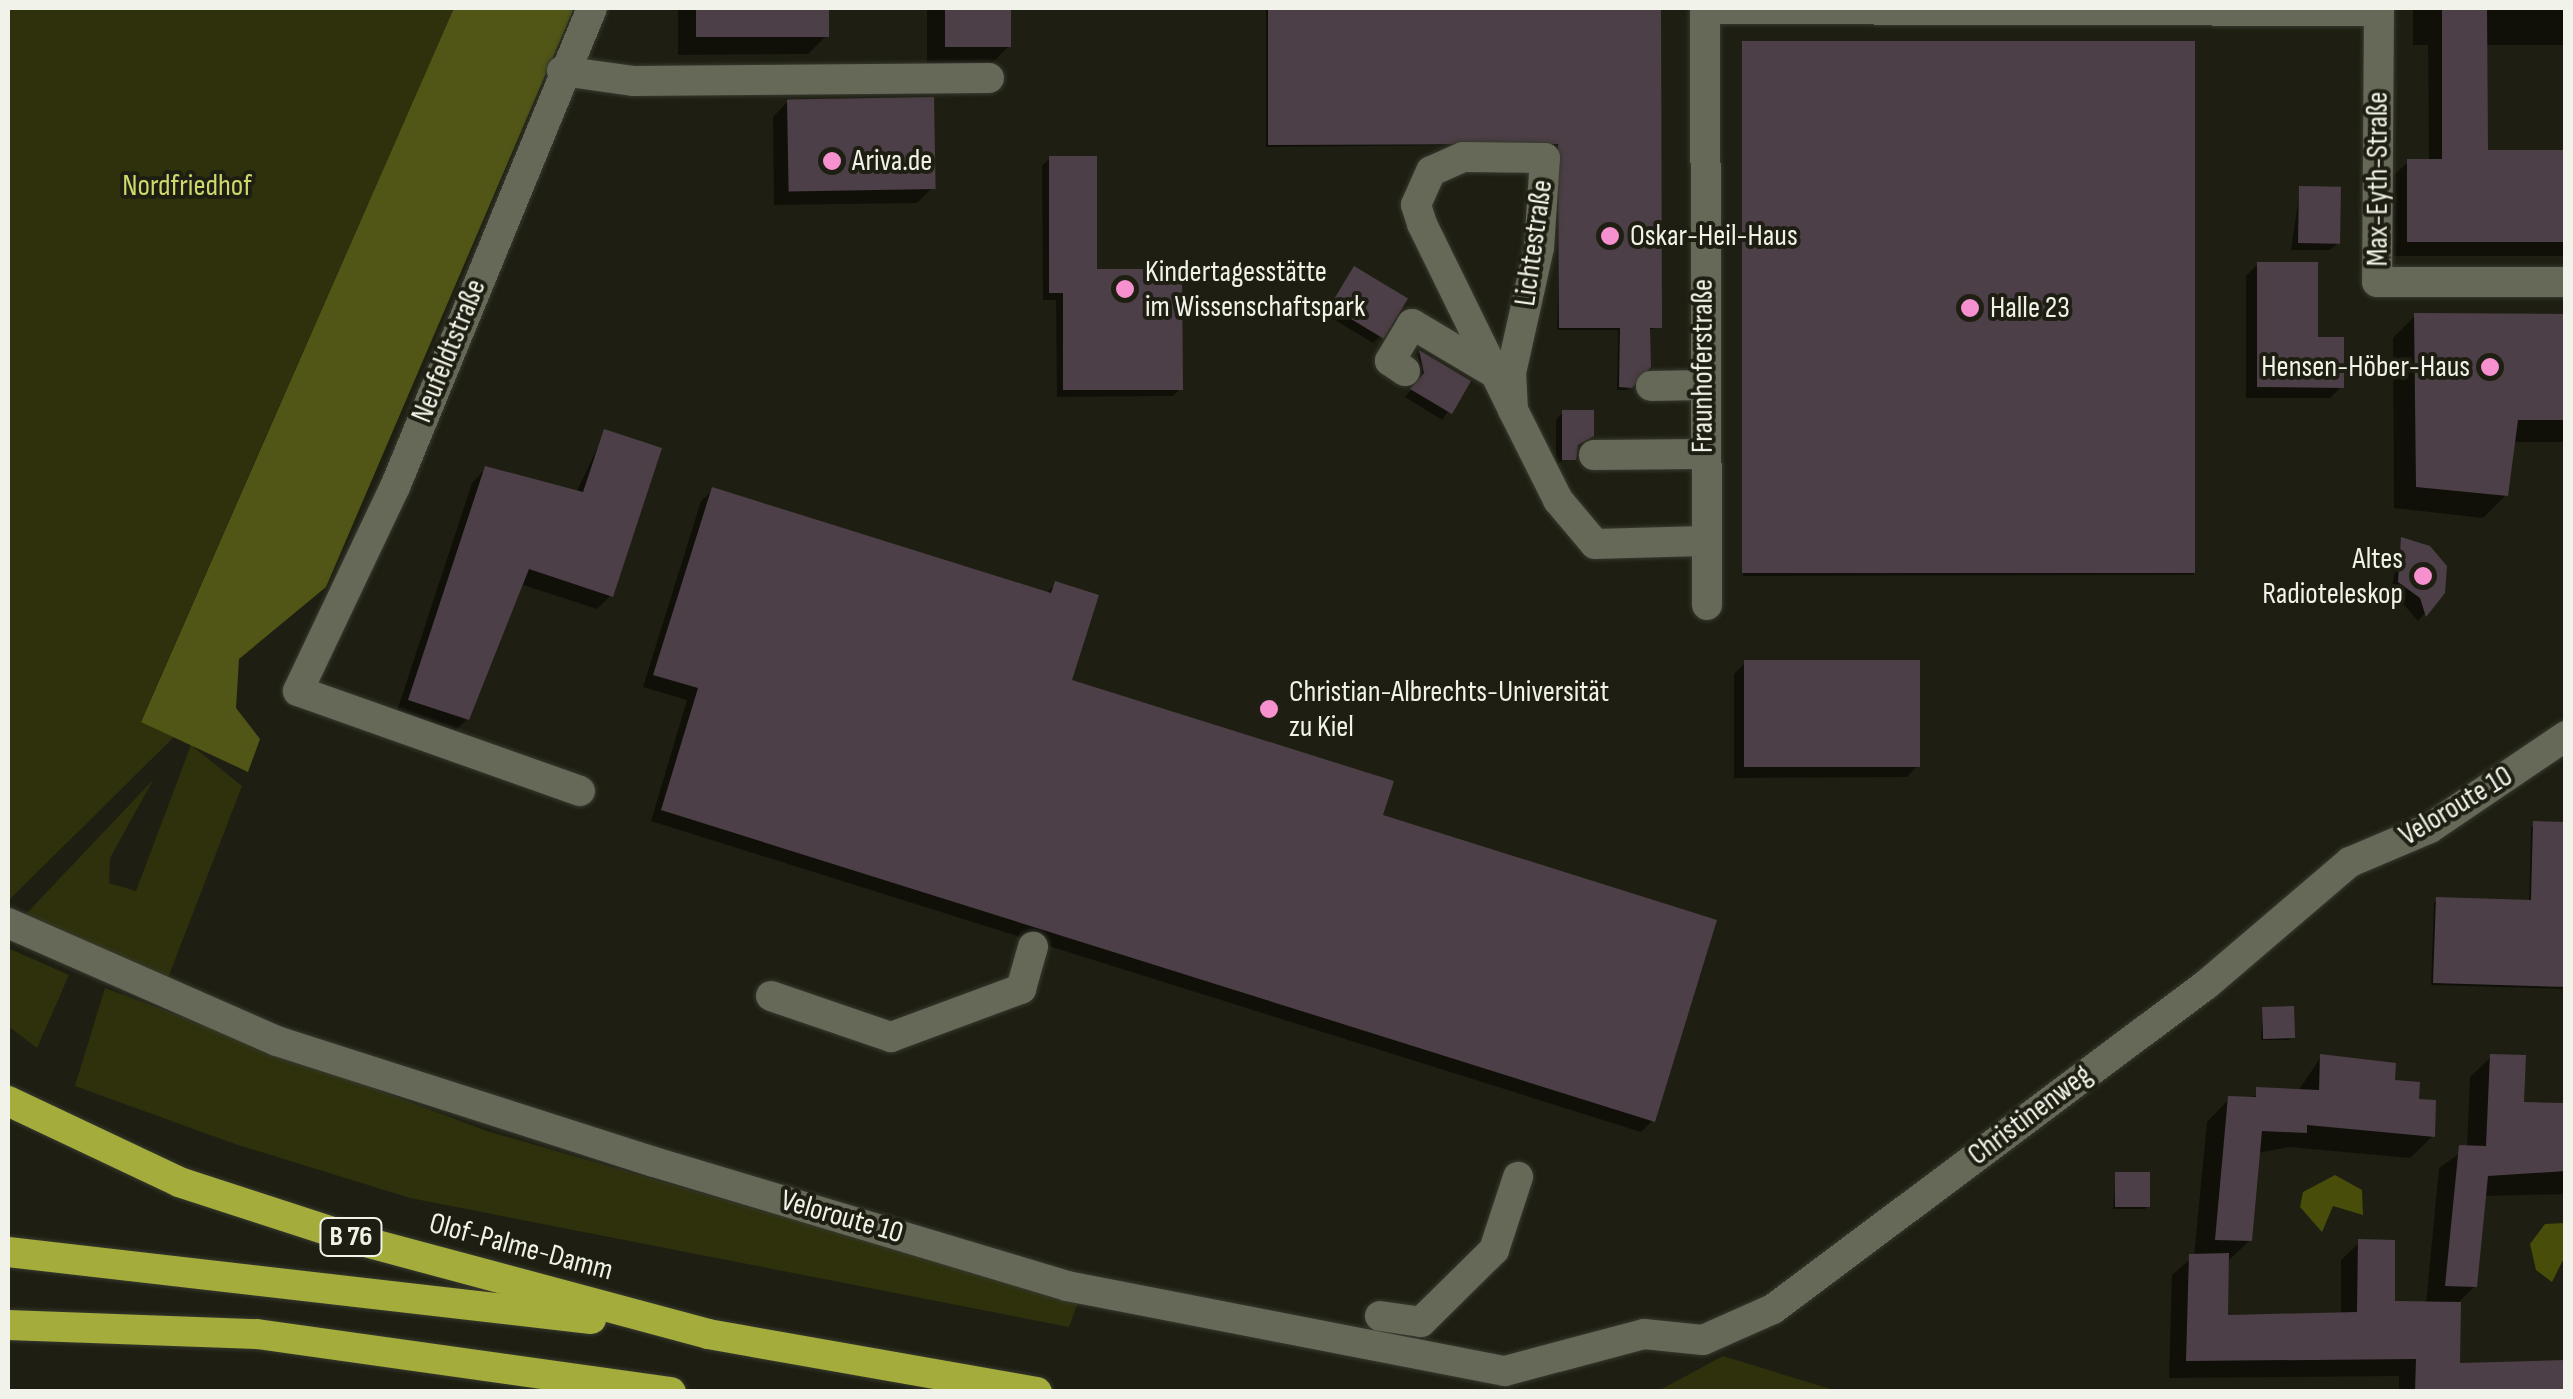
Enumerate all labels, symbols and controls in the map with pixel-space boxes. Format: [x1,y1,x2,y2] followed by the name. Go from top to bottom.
[2360,92,2396,266] street label: Max-Eyth-Straße
[852,143,932,179] place label: Ariva.de
[821,150,843,172] marker: Ariva.de
[122,168,252,204] park label: Nordfriedhof
[1507,178,1561,308] street label: Lichtestraße
[1630,218,1798,254] place label: Oskar-Heil-Haus
[1599,225,1621,247] marker: Oskar-Heil-Haus
[1145,254,1365,324] place label: Kindertagesstätte im Wissenschaftspark
[404,274,494,428] street label: Neufeldtstraße
[1114,278,1136,300] marker: Kindertagesstätte im Wissenschaftspark
[1685,279,1721,453] street label: Fraunhoferstraße
[1990,290,2070,326] place label: Halle 23
[1959,297,1981,319] marker: Halle 23
[2261,349,2470,385] place label: Hensen-Höber-Haus
[2479,356,2501,378] marker: Hensen-Höber-Haus
[2262,541,2403,612] place label: Altes Radioteleskop
[2412,565,2434,587] marker: Altes Radioteleskop
[1289,674,1609,744] place label: Christian-Albrechts-Universität zu Kiel
[1258,698,1280,720] marker: Christian-Albrechts-Universität zu Kiel
[2393,758,2519,854] street label: Veloroute 10
[1961,1057,2099,1173] street label: Christinenweg
[777,1182,907,1252] street label: Veloroute 10
[425,1205,617,1289] street label: Olof-Palme-Damm
[318,1214,384,1260] road number: B 76

